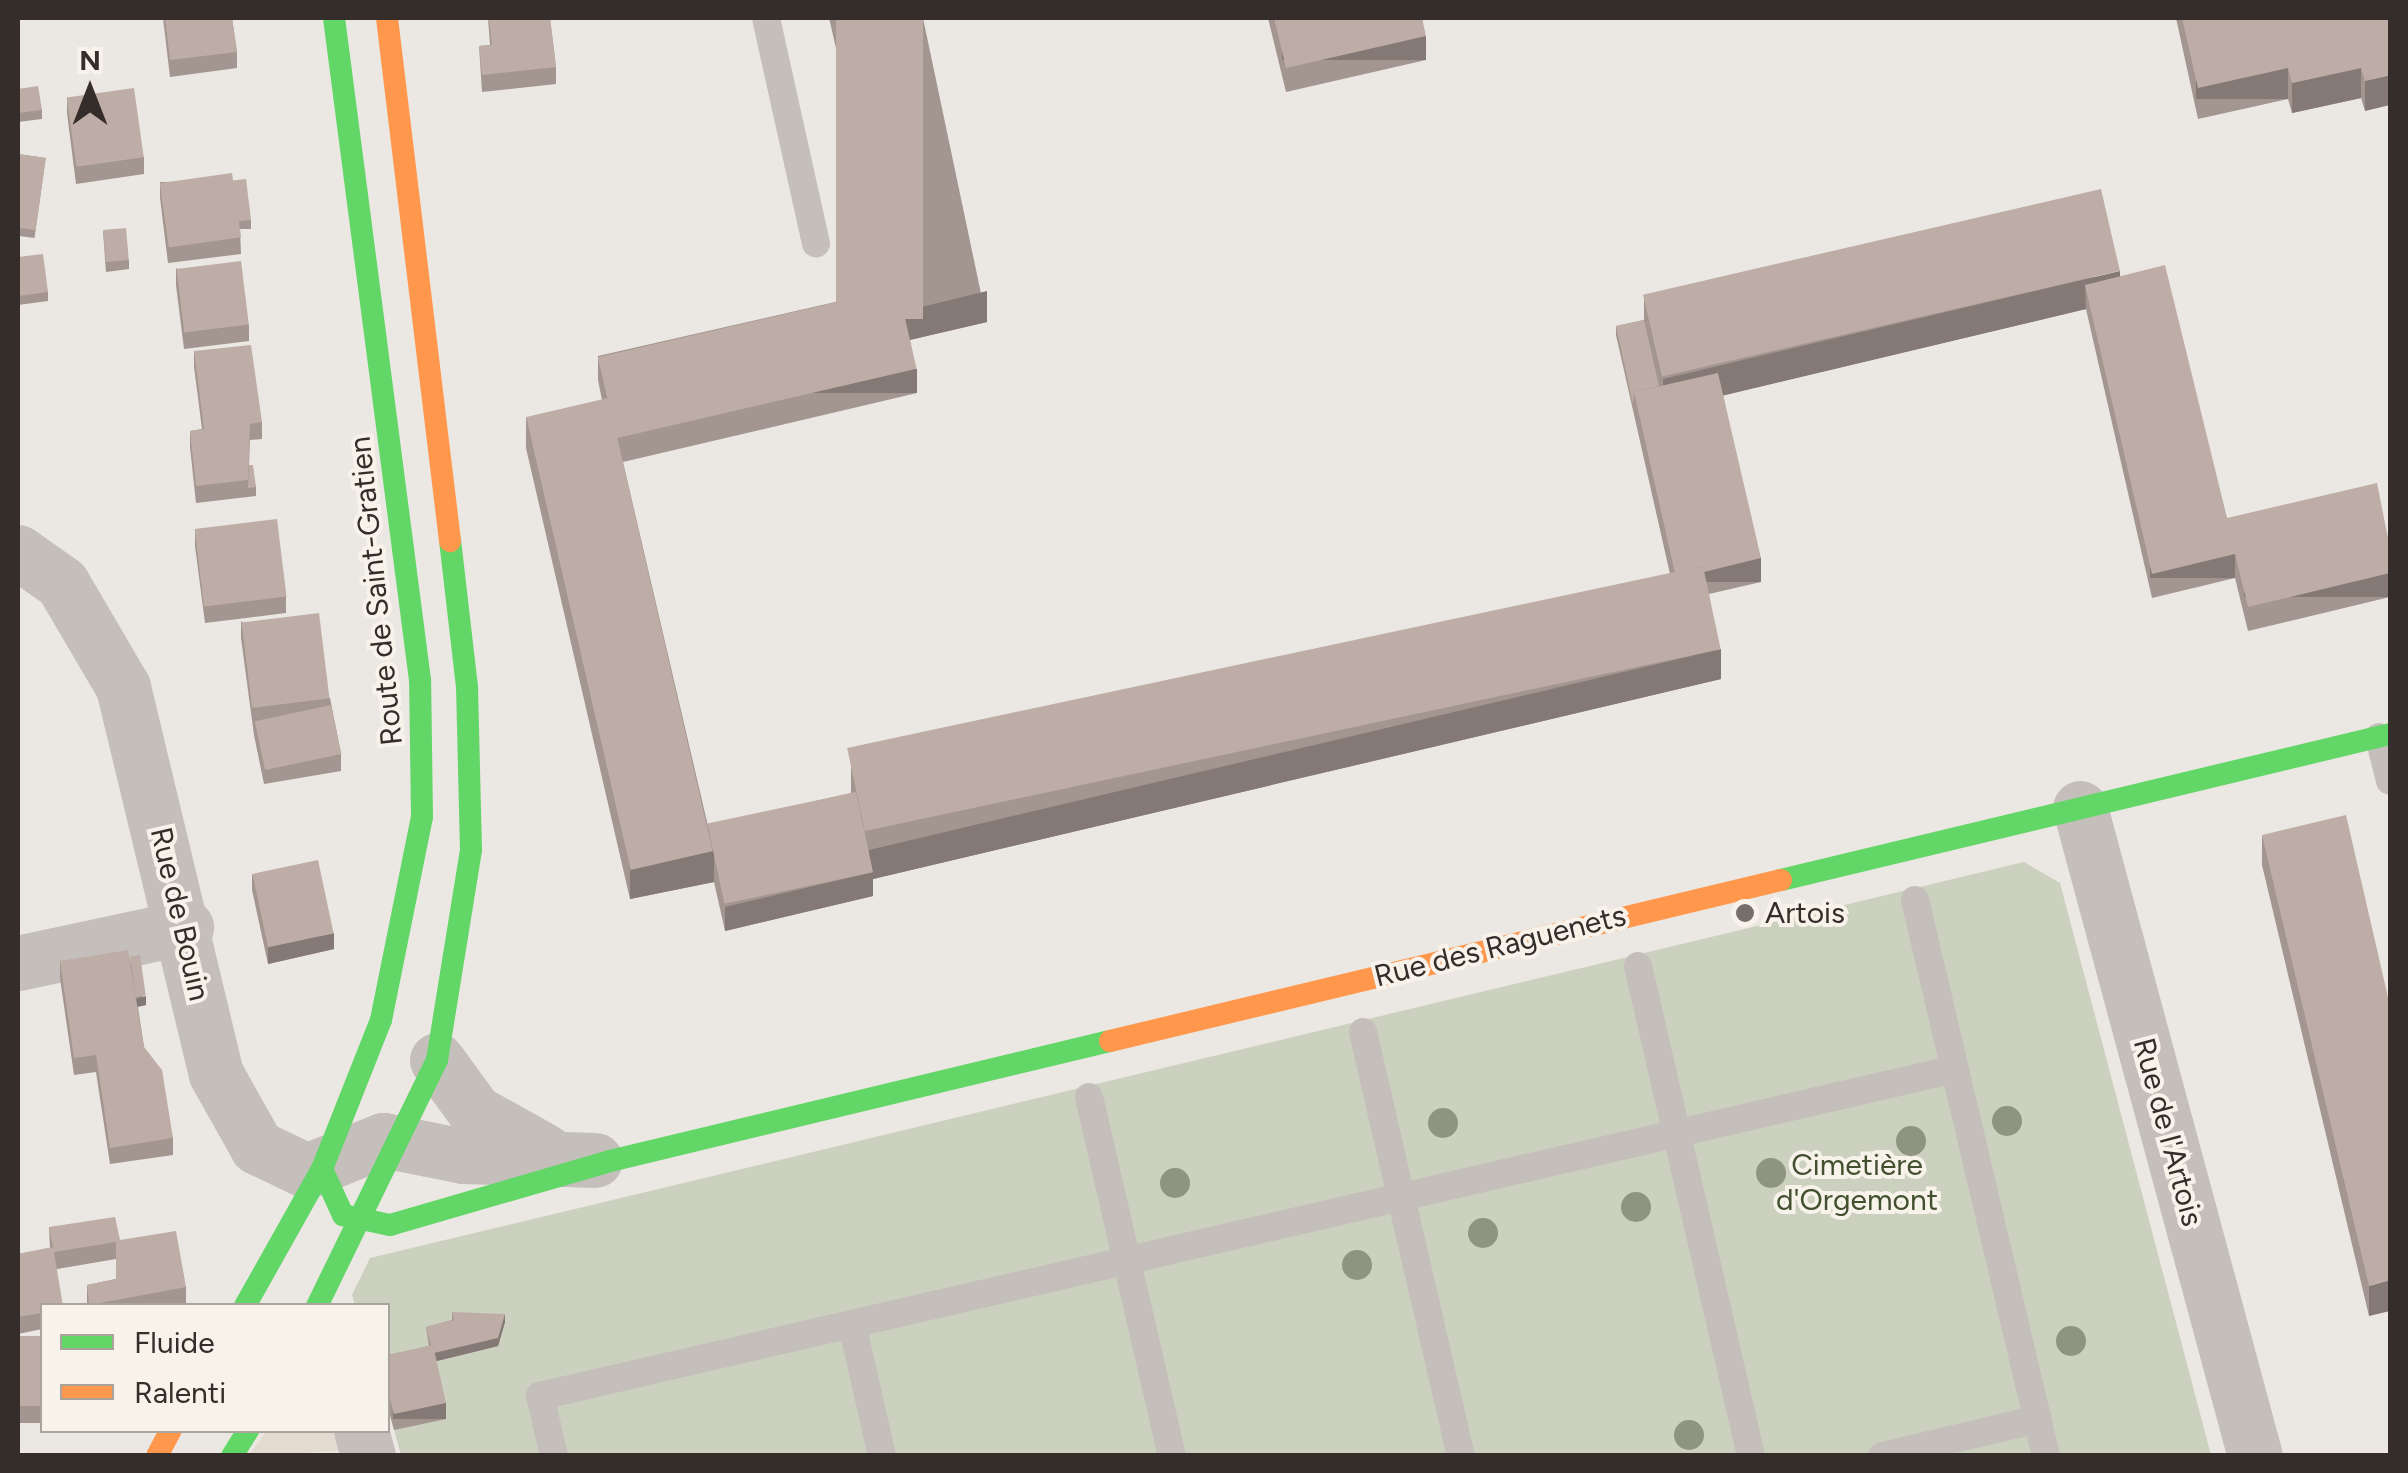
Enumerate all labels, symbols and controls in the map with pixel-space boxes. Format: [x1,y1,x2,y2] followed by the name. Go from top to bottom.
[40,40,140,140] north arrow
[79,43,101,77] text: N
[342,435,410,747] street label: Route de Saint-Gratien
[143,824,217,1004] street label: Rue de Bouin
[1765,895,1845,931] place label: Artois
[1371,897,1629,995] street label: Rue des Raguenets
[1734,902,1756,924] marker: Artois
[2126,1034,2210,1230] street label: Rue de l'Artois
[1776,1147,1938,1218] park label: Cimetière d'Orgemont
[40,1303,390,1433] legend
[134,1324,215,1361] text: Fluide
[134,1374,226,1411] text: Ralenti

